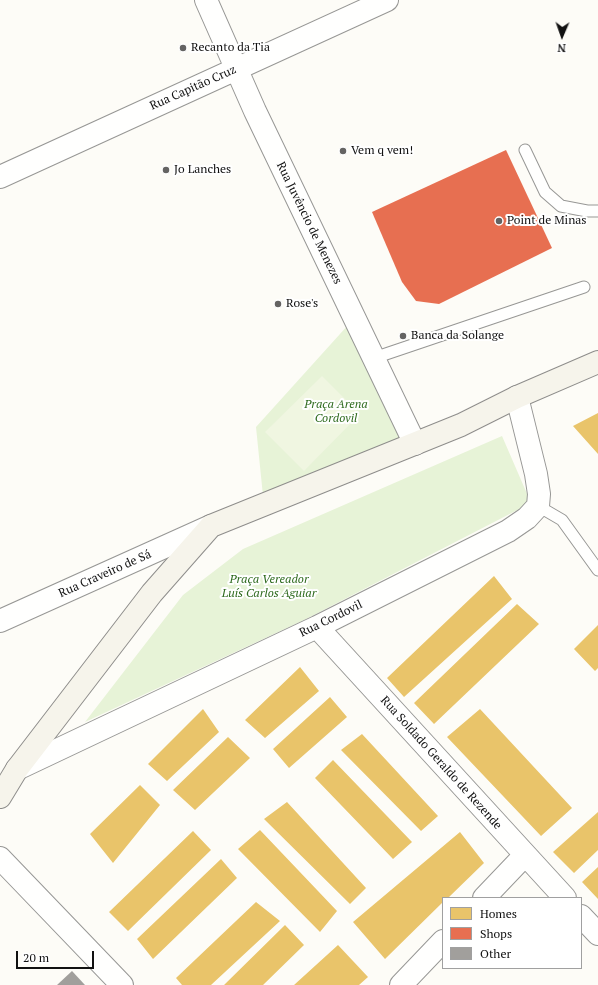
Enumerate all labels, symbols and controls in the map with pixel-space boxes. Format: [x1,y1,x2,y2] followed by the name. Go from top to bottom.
[542,16,582,56] north arrow
[191,41,270,55] place label: Recanto da Tia
[557,41,566,55] text: N
[178,43,188,53] marker: Recanto da Tia
[148,63,238,113] street label: Rua Capitão Cruz
[351,144,413,158] place label: Vem q vem!
[338,146,348,156] marker: Vem q vem!
[273,159,345,287] street label: Rua Juvêncio de Menezes
[174,163,231,177] place label: Jo Lanches
[161,165,171,175] marker: Jo Lanches
[507,214,587,228] place label: Point de Minas
[494,216,504,226] marker: Point de Minas
[286,297,318,311] place label: Rose's
[273,299,283,309] marker: Rose's
[411,329,504,343] place label: Banca da Solange
[398,331,408,341] marker: Banca da Solange
[304,398,368,426] park label: Praça Arena Cordovil
[57,547,153,601] street label: Rua Craveiro de Sá
[222,573,316,601] park label: Praça Vereador Luís Carlos Aguiar
[297,597,365,641] street label: Rua Cordovil
[377,693,505,833] street label: Rua Soldado Geraldo de Rezende
[442,897,582,969] legend
[480,906,517,921] text: Homes
[480,926,512,941] text: Shops
[18,943,96,969] scale bar
[480,946,511,961] text: Other
[23,950,49,965] text: 20 m

